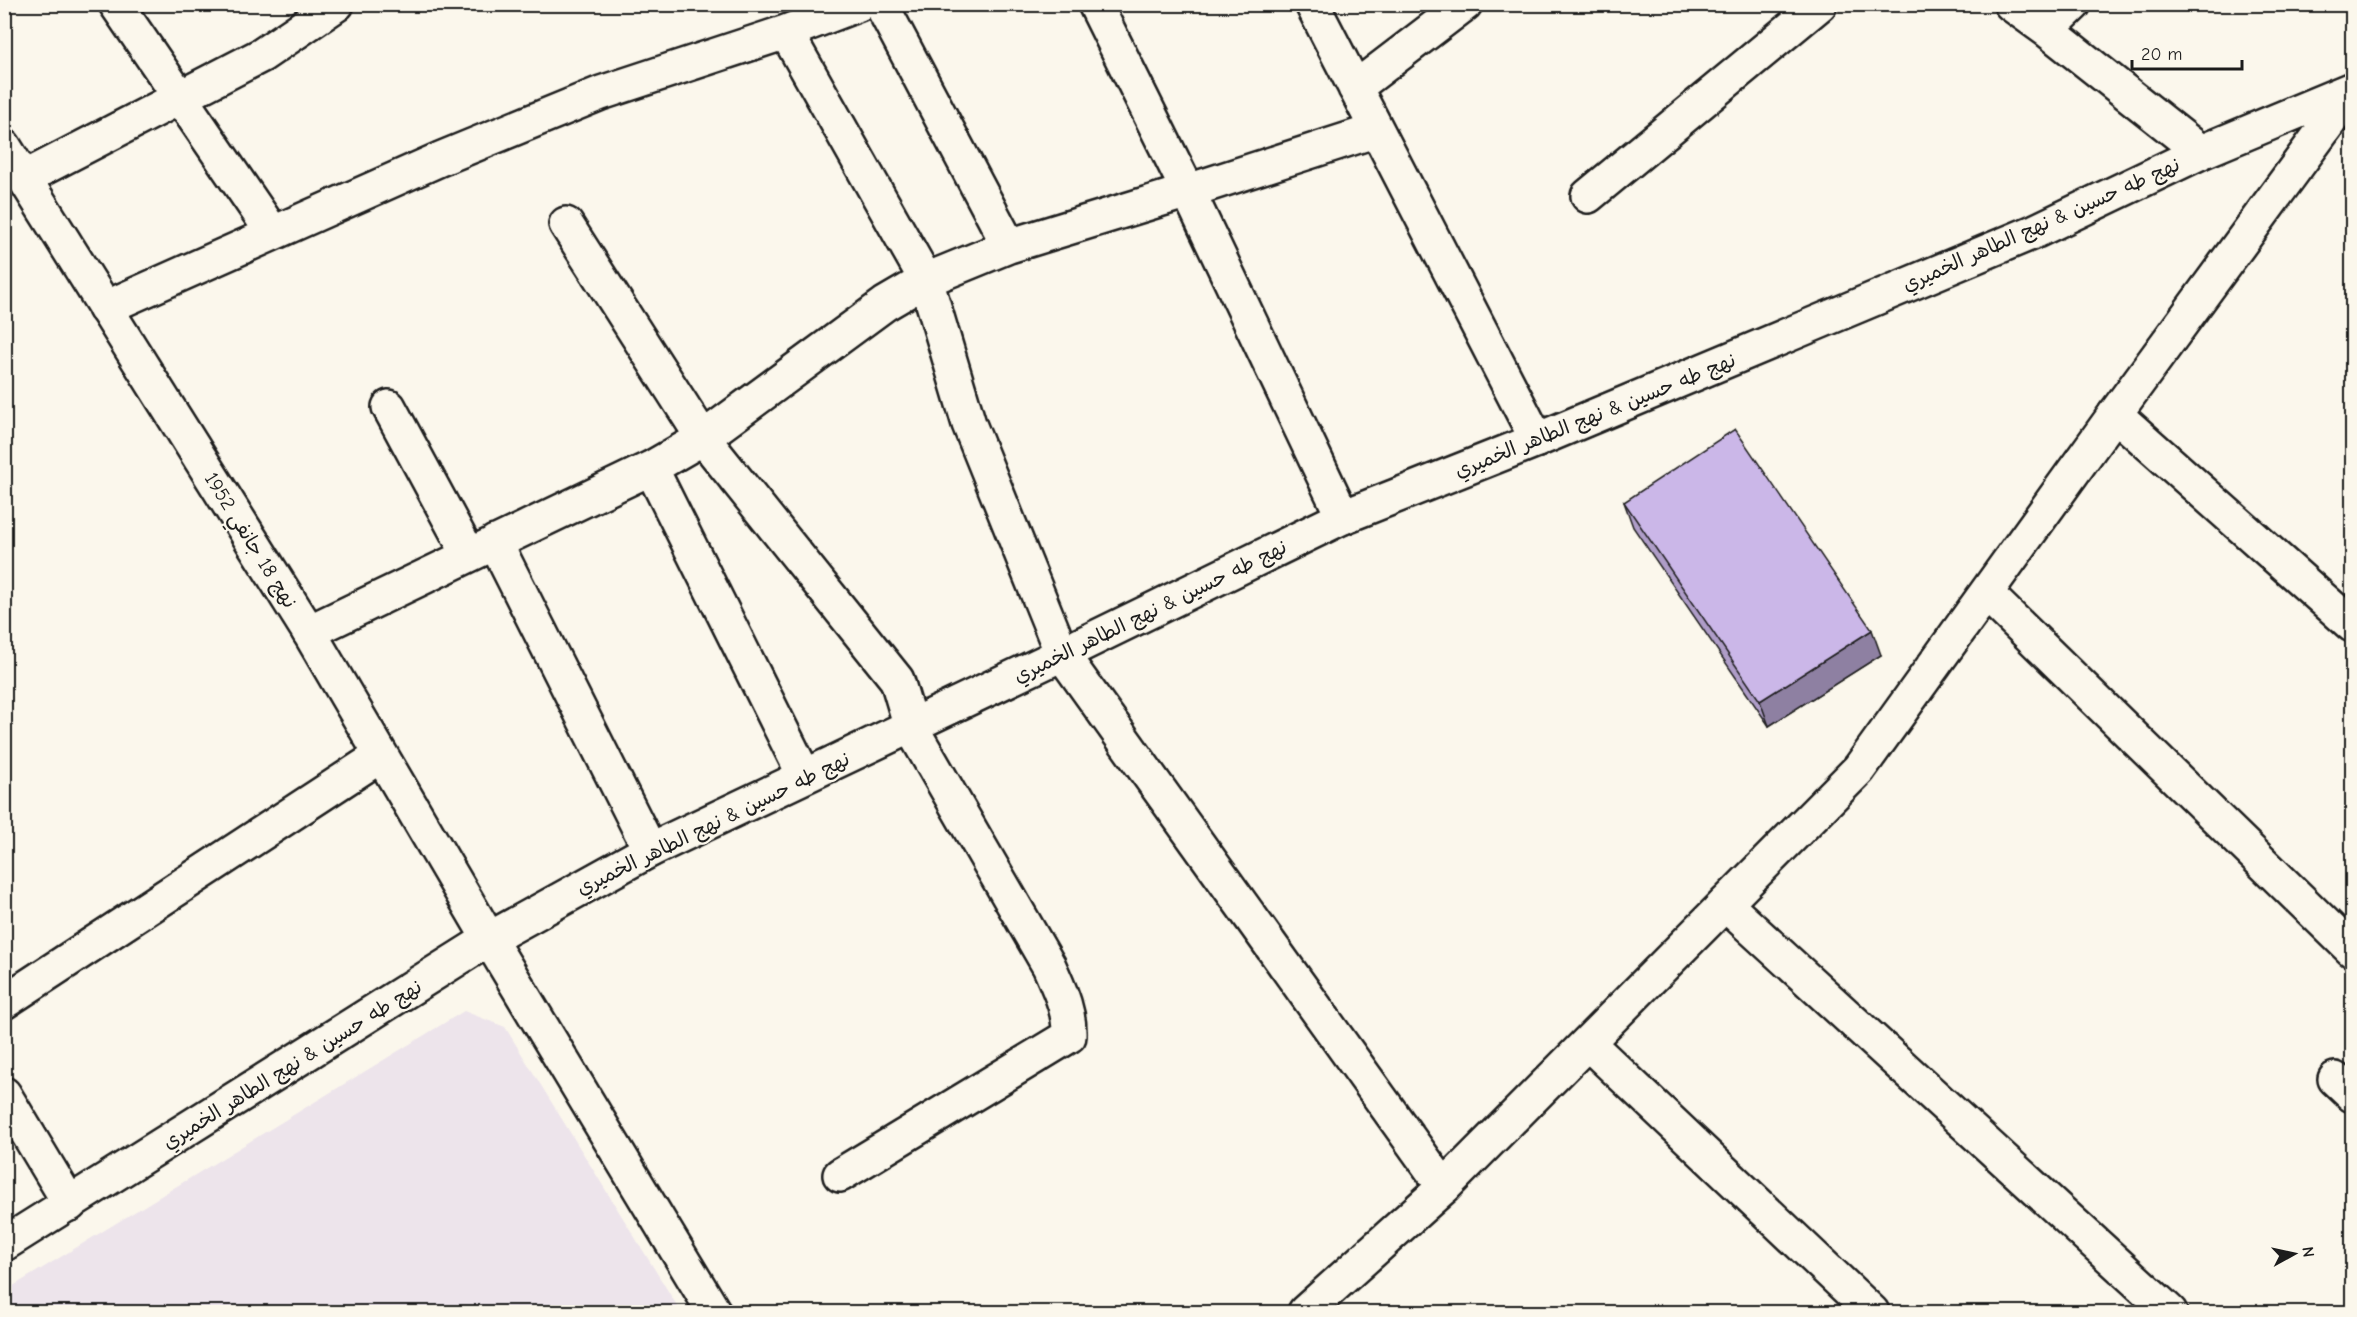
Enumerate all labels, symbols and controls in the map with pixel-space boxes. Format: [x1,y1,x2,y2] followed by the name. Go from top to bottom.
[2132,33,2242,71] scale bar
[2141,44,2182,65] text: 20 m
[1899,153,2185,299] street label: نهج طه حسين & نهج الطاهر الخميري
[1451,348,1740,485] street label: نهج طه حسين & نهج الطاهر الخميري
[195,468,302,615] street label: نهج 18 جانفي 1952
[1010,535,1292,690] street label: نهج طه حسين & نهج الطاهر الخميري
[573,747,855,902] street label: نهج طه حسين & نهج الطاهر الخميري
[159,975,428,1156] street label: نهج طه حسين & نهج الطاهر الخميري
[2264,1224,2324,1284] north arrow
[2298,1246,2318,1258] text: N

